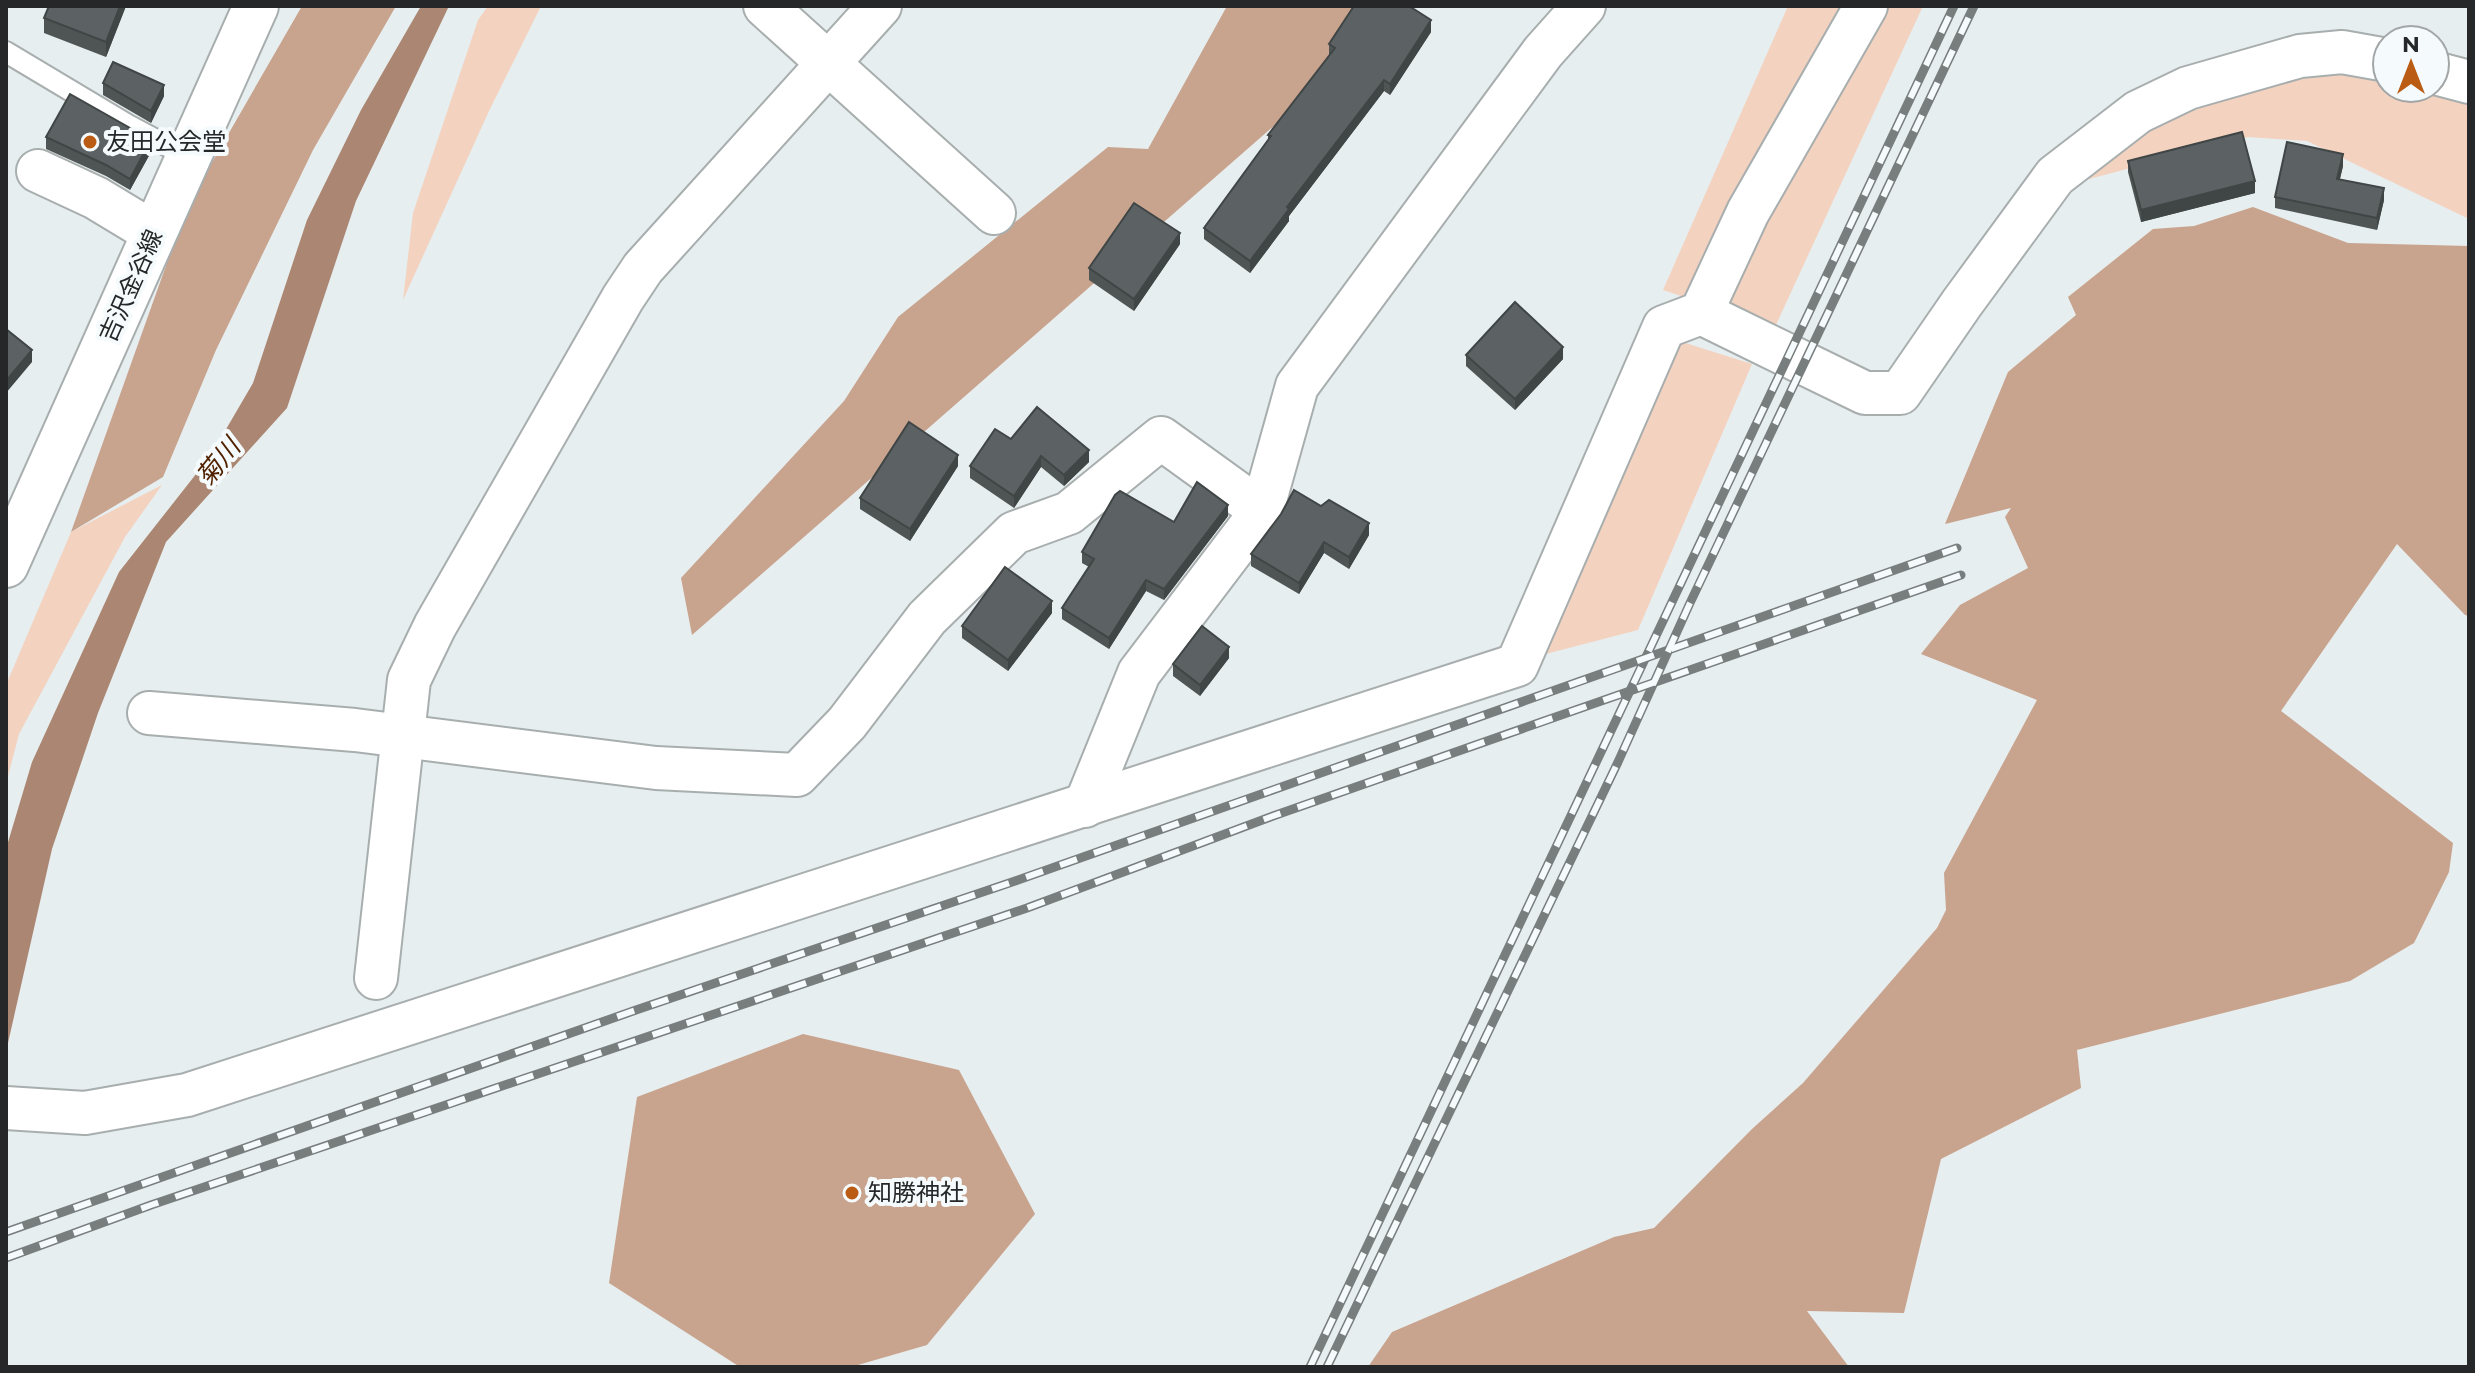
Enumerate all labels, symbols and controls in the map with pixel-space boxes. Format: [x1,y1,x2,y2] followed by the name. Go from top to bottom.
[2371,24,2451,104] north arrow
[2402,31,2420,58] text: N
[106,127,226,156] place label: 友田公会堂
[81,133,99,151] marker: 友田公会堂
[93,225,168,347] street label: 吉沢金谷線
[189,429,249,492] water label: 菊川
[868,1178,964,1207] place label: 知勝神社
[843,1184,861,1202] marker: 知勝神社

